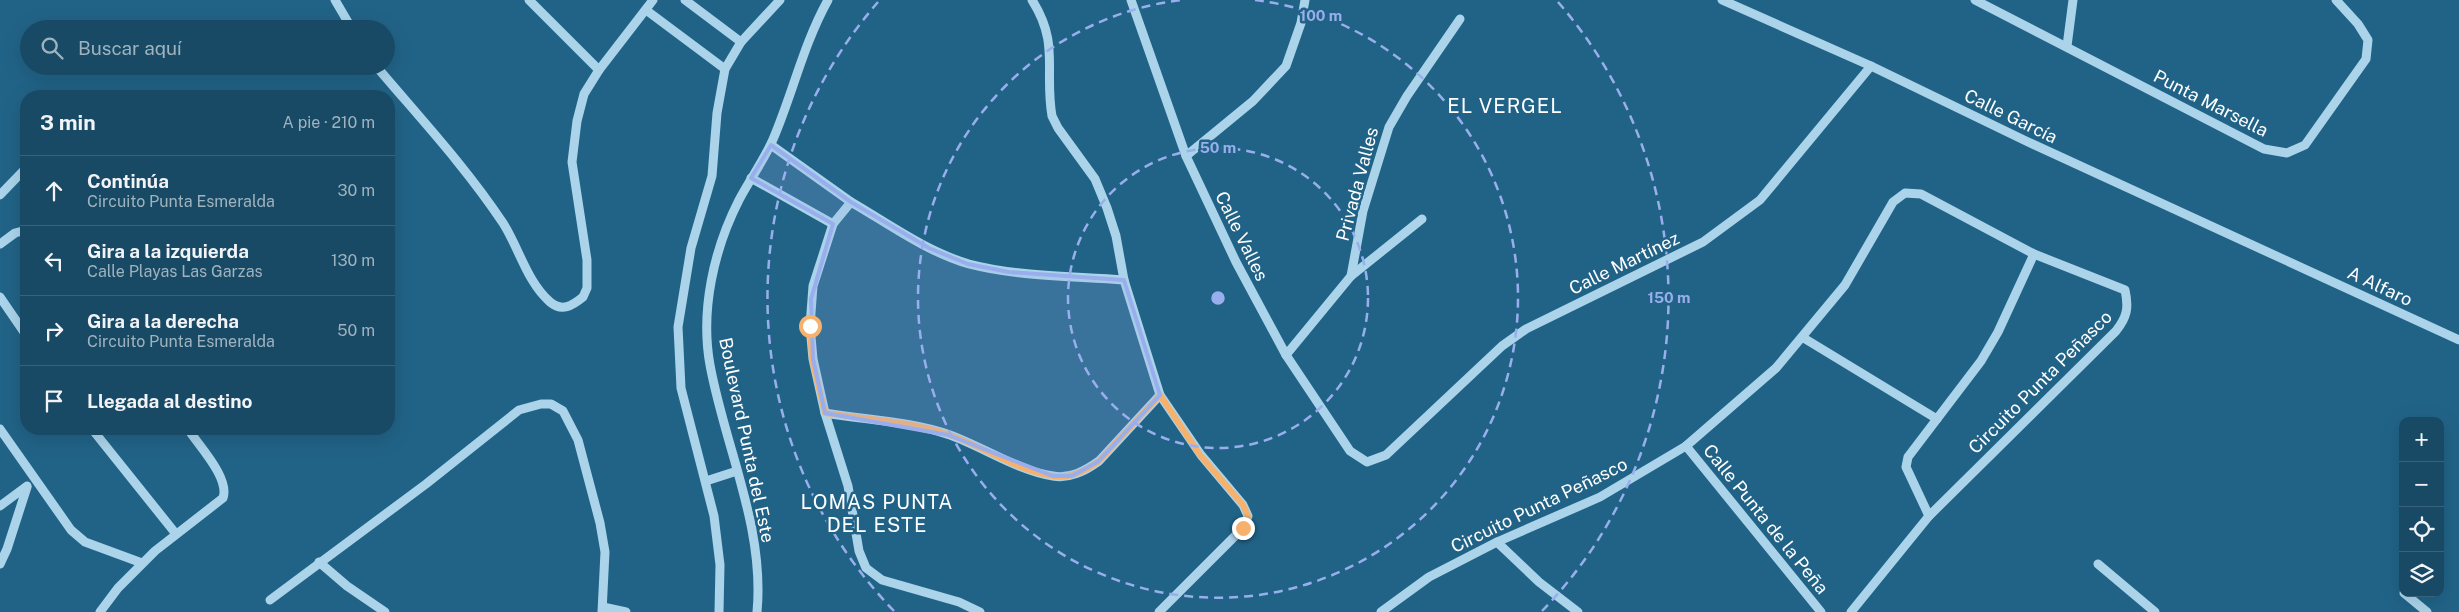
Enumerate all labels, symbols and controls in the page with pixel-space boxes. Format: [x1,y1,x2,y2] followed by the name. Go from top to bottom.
[1300,7,1342,24] text: 100 m
[20,20,395,75] search box
[38,34,66,62] icon: search
[78,37,182,59] text: Buscar aquí
[2150,65,2272,141] street label: Punta Marsella
[1961,84,2061,148] street label: Calle García
[1447,94,1563,118] district label: EL VERGEL
[40,110,96,135] text: 3 min
[282,113,375,132] text: A pie · 210 m
[1332,125,1382,243] street label: Privada Valles
[1200,139,1236,156] text: 50 m
[87,170,169,192] text: Continúa
[40,177,68,205] icon: ahead
[338,181,375,200] text: 30 m
[1211,188,1273,284] street label: Calle Valles
[87,192,275,211] text: Circuito Punta Esmeralda
[1565,227,1683,299] street label: Calle Martínez
[87,240,249,262] text: Gira a la izquierda
[40,247,68,275] icon: left
[331,251,375,270] text: 130 m
[87,262,263,281] text: Calle Playas Las Garzas
[2344,262,2416,310] street label: A Alfaro
[1209,289,1227,307] centre of rings
[1647,289,1691,306] text: 150 m
[1964,306,2116,458] street label: Circuito Punta Peñasco
[87,310,239,332] text: Gira a la derecha
[799,315,822,338] route start
[40,317,68,345] icon: right
[337,321,375,340] text: 50 m
[87,332,275,351] text: Circuito Punta Esmeralda
[715,335,779,545] street label: Boulevard Punta del Este
[40,387,68,415] icon: arrive
[87,390,252,412] text: Llegada al destino
[2399,417,2444,597] map controls
[2399,417,2444,462] button: +
[1699,440,1833,598] street label: Calle Punta de la Peña
[1447,453,1631,557] street label: Circuito Punta Peñasco
[2399,462,2444,507] button: −
[801,490,953,537] district label: LOMAS PUNTA DEL ESTE
[2399,507,2444,552] button: locate
[1232,517,1255,540] route end
[2399,552,2444,597] button: layers

